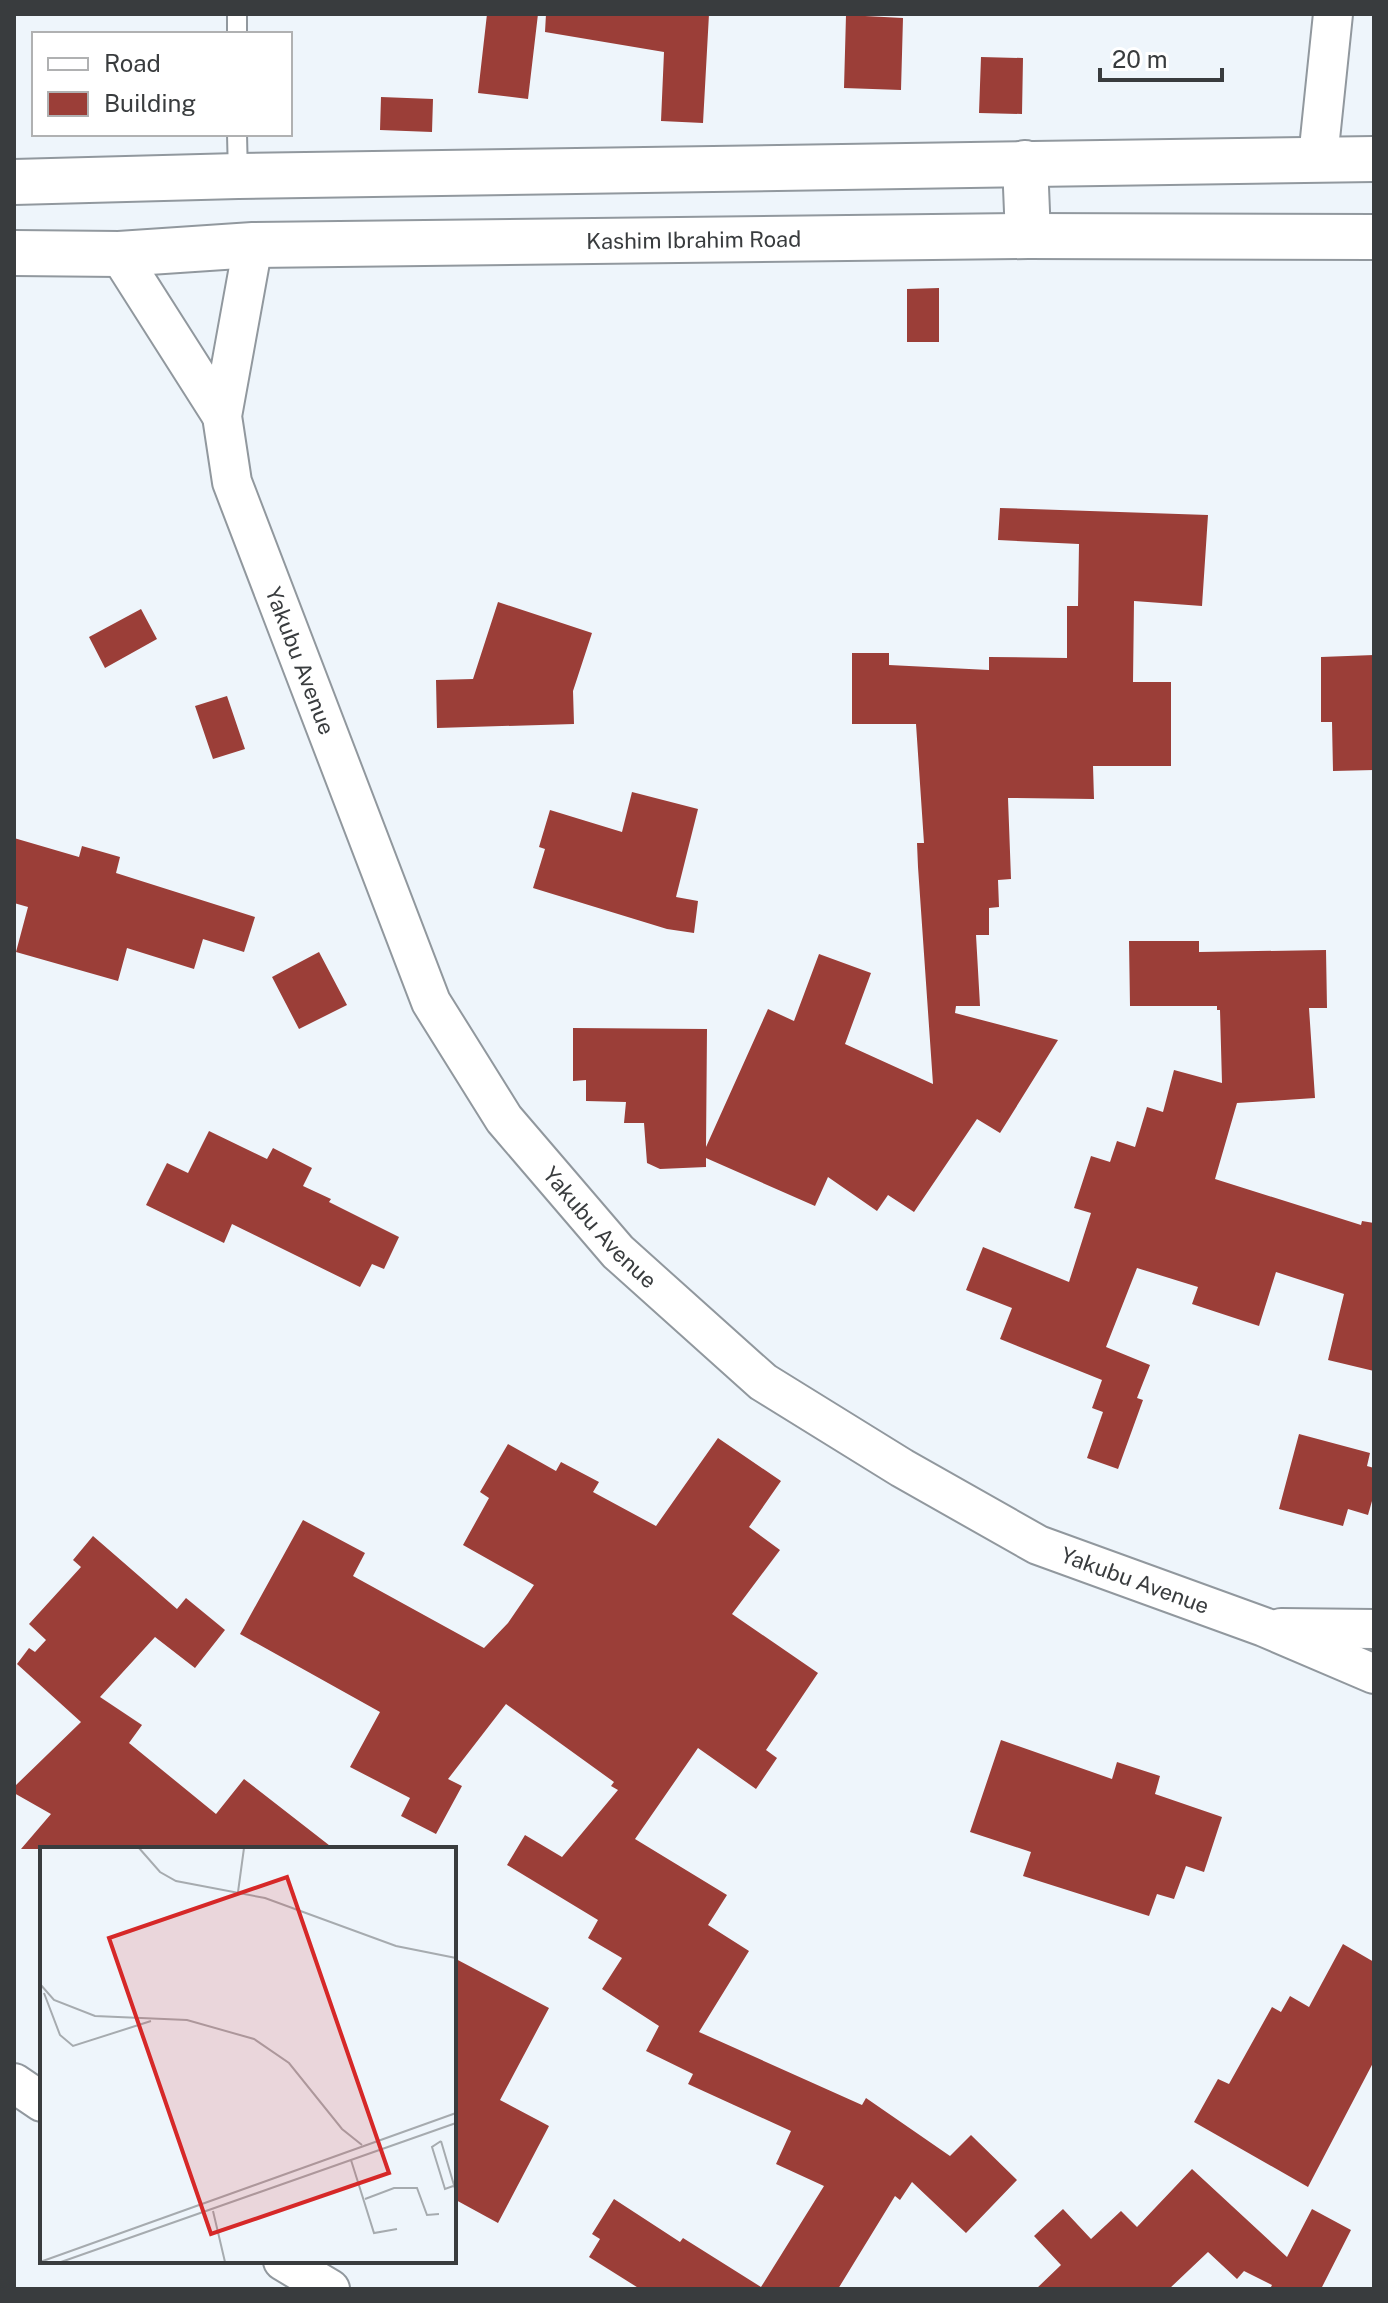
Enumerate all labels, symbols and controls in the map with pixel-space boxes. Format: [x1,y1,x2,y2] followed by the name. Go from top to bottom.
[32,32,292,136] legend
[1100,32,1222,82] scale bar
[1112,45,1168,73] text: 20 m
[104,49,161,77] text: Road
[104,89,196,117] text: Building
[586,226,801,254] street label: Kashim Ibrahim Road
[260,583,340,738] street label: Yakubu Avenue
[538,1161,662,1293] street label: Yakubu Avenue
[1057,1541,1213,1619] street label: Yakubu Avenue
[40,1847,456,2263] inset map

